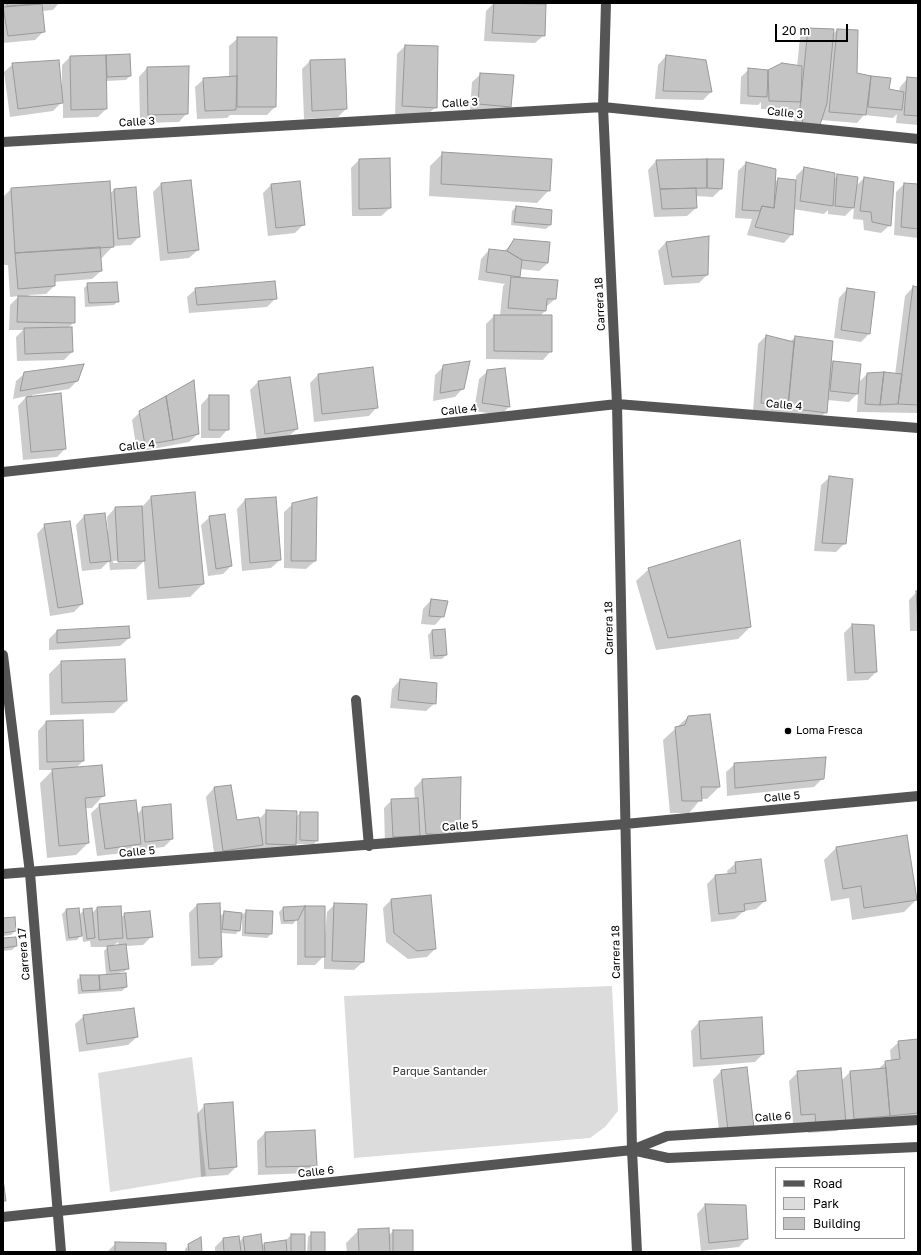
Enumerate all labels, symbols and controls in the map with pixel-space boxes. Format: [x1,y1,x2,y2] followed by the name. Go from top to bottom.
[777,16,850,42] scale bar
[782,23,810,38] text: 20 m
[442,95,478,111] street label: Calle 3
[766,105,804,121] street label: Calle 3
[119,114,155,130] street label: Calle 3
[592,277,608,331] street label: Carrera 18
[765,397,803,413] street label: Calle 4
[440,402,478,418] street label: Calle 4
[118,438,156,454] street label: Calle 4
[602,601,616,655] street label: Carrera 18
[796,724,863,738] place label: Loma Fresca
[783,726,793,736] marker: Loma Fresca
[763,789,801,805] street label: Calle 5
[441,818,479,834] street label: Calle 5
[118,844,156,860] street label: Calle 5
[609,925,623,979] street label: Carrera 18
[15,927,33,981] street label: Carrera 17
[393,1065,487,1079] park label: Parque Santander
[754,1109,792,1125] street label: Calle 6
[297,1164,335,1180] street label: Calle 6
[775,1167,905,1239] legend
[813,1176,842,1191] text: Road
[813,1196,839,1211] text: Park
[813,1216,861,1231] text: Building

